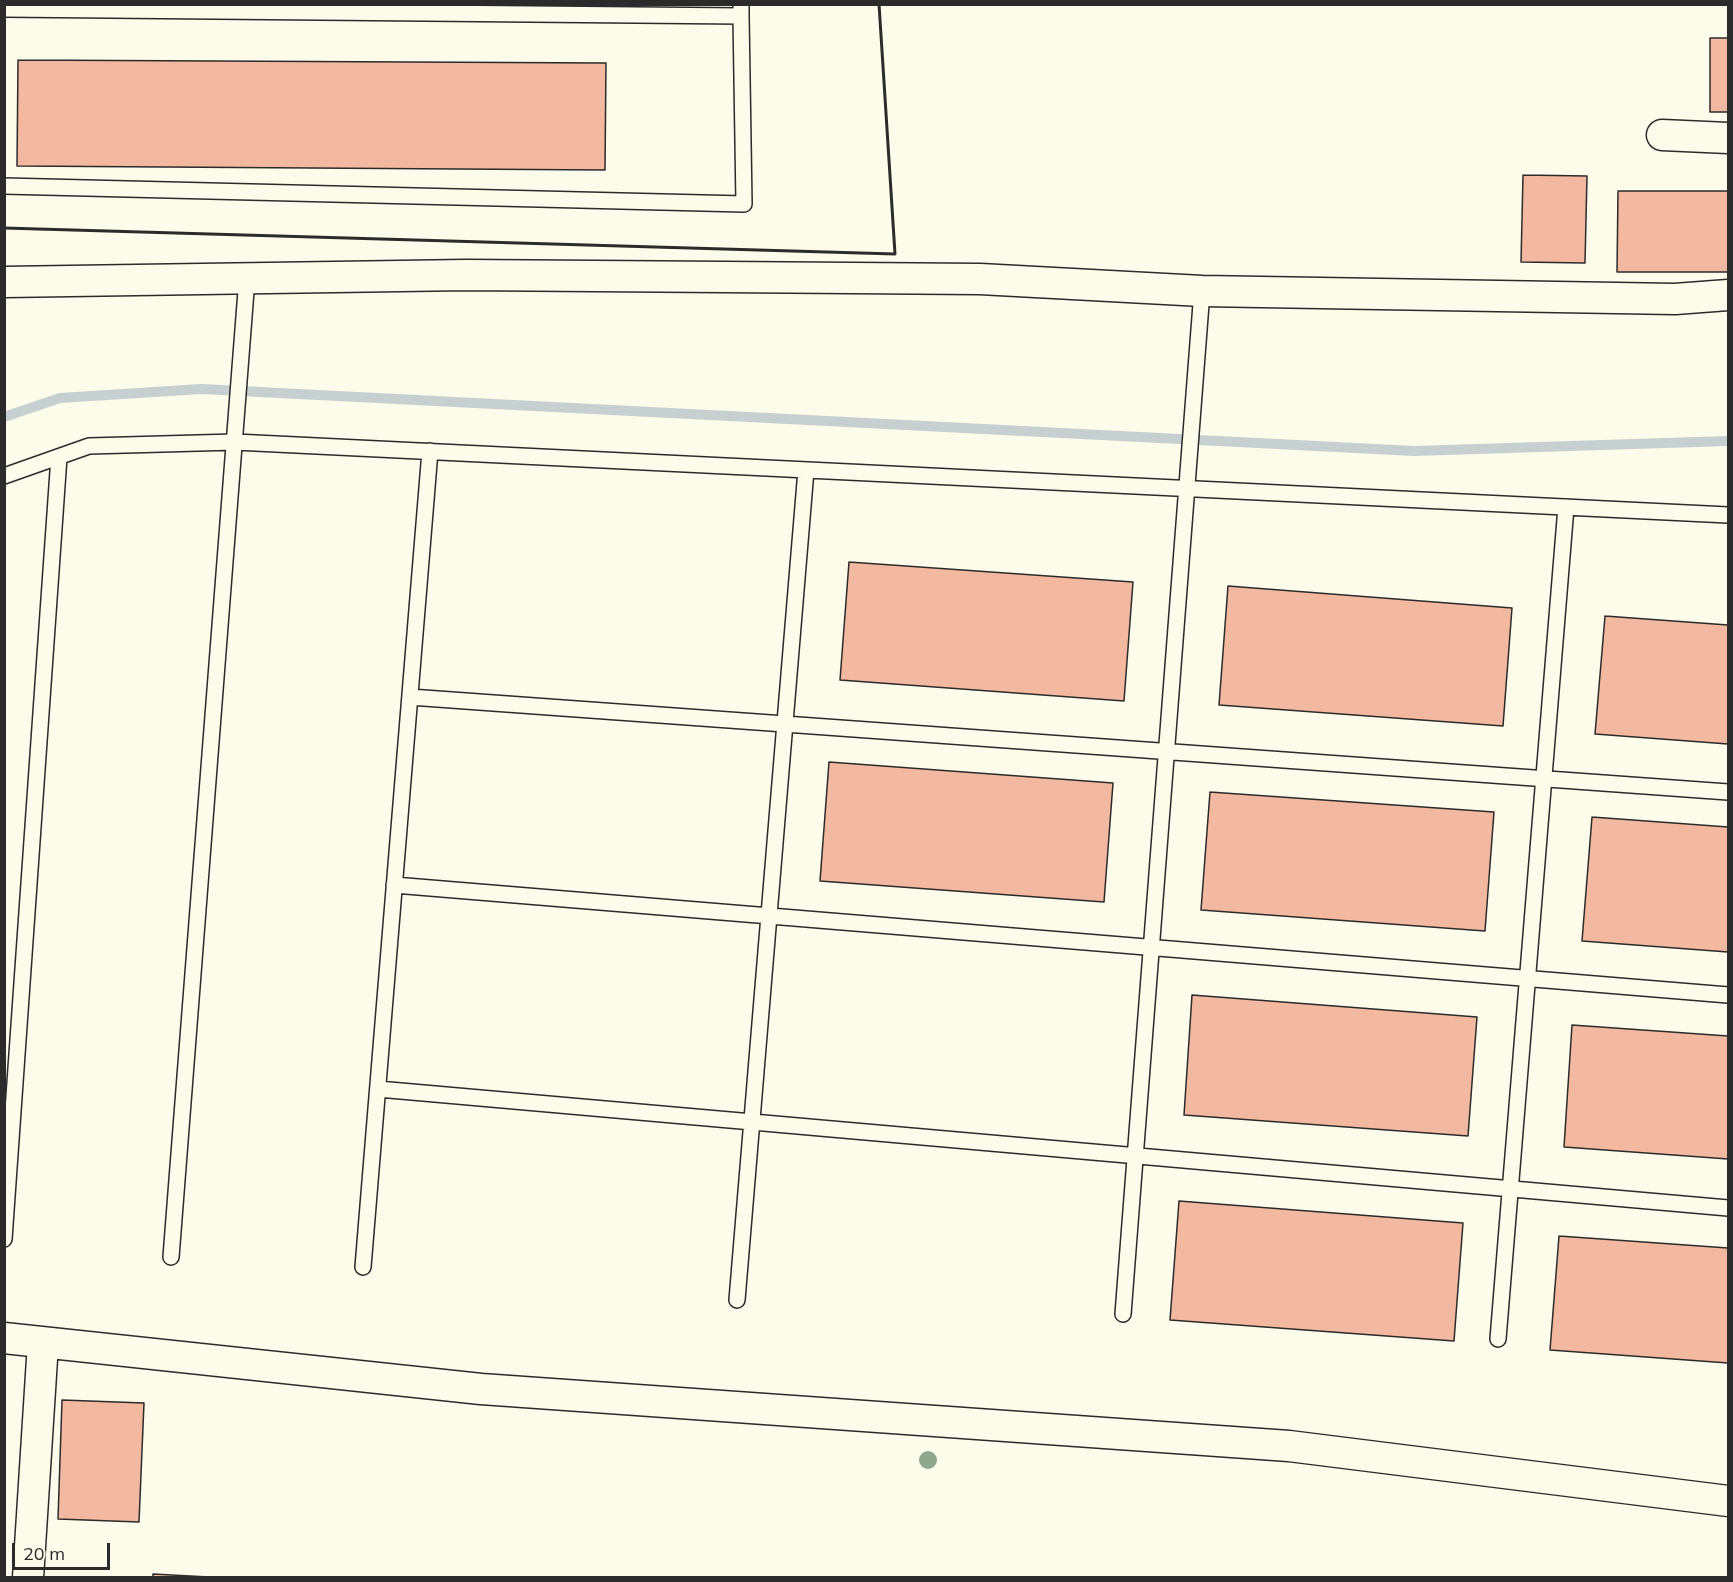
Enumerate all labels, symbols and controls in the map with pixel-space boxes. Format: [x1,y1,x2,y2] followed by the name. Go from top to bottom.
[15,1531,112,1569] scale bar
[23,1542,65,1565] text: 20 m

